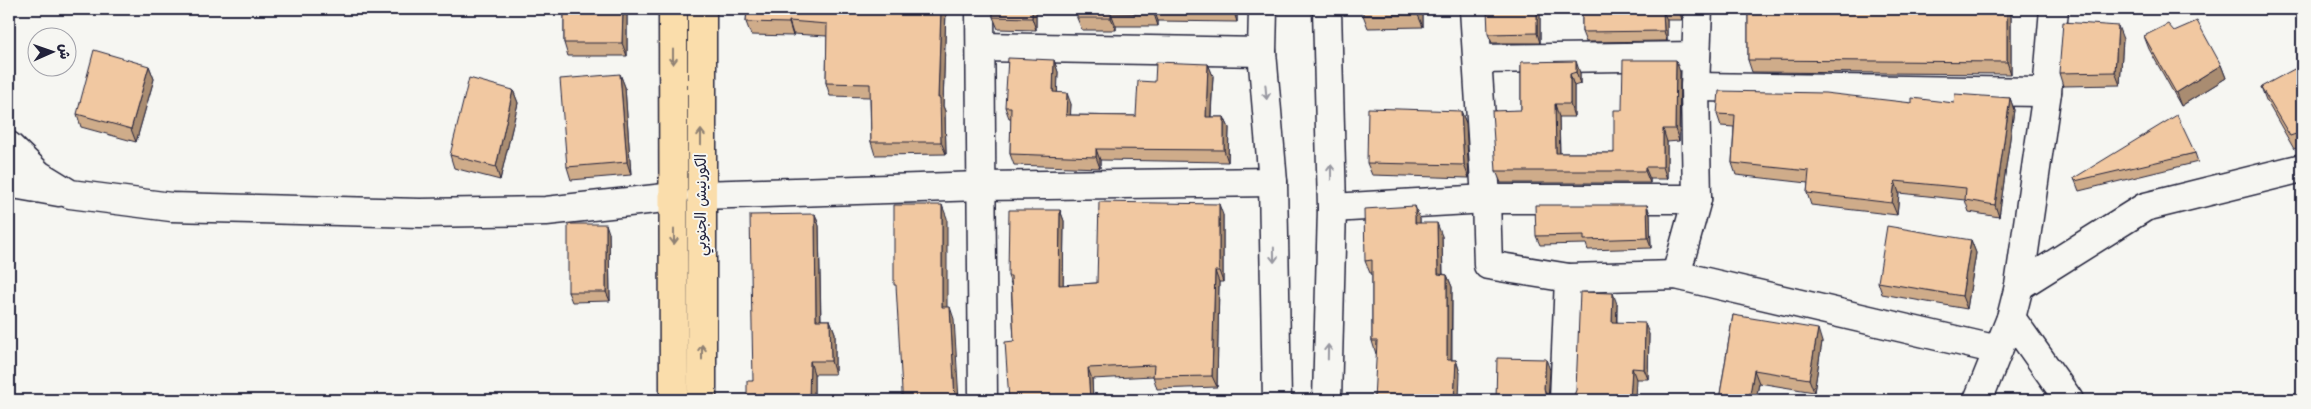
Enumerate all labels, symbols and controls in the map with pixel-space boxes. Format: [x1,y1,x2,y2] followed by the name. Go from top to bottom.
[28,28,78,78] north arrow
[56,44,74,60] text: ش
[668,49,678,65] one-way arrow
[1261,84,1270,100] one-way arrow
[696,129,706,145] one-way arrow
[691,154,714,256] street label: الكورنيش الجنوبي
[1326,164,1336,180] one-way arrow
[669,229,679,245] one-way arrow
[1269,246,1279,262] one-way arrow
[697,344,707,360] one-way arrow
[1324,344,1333,360] one-way arrow

